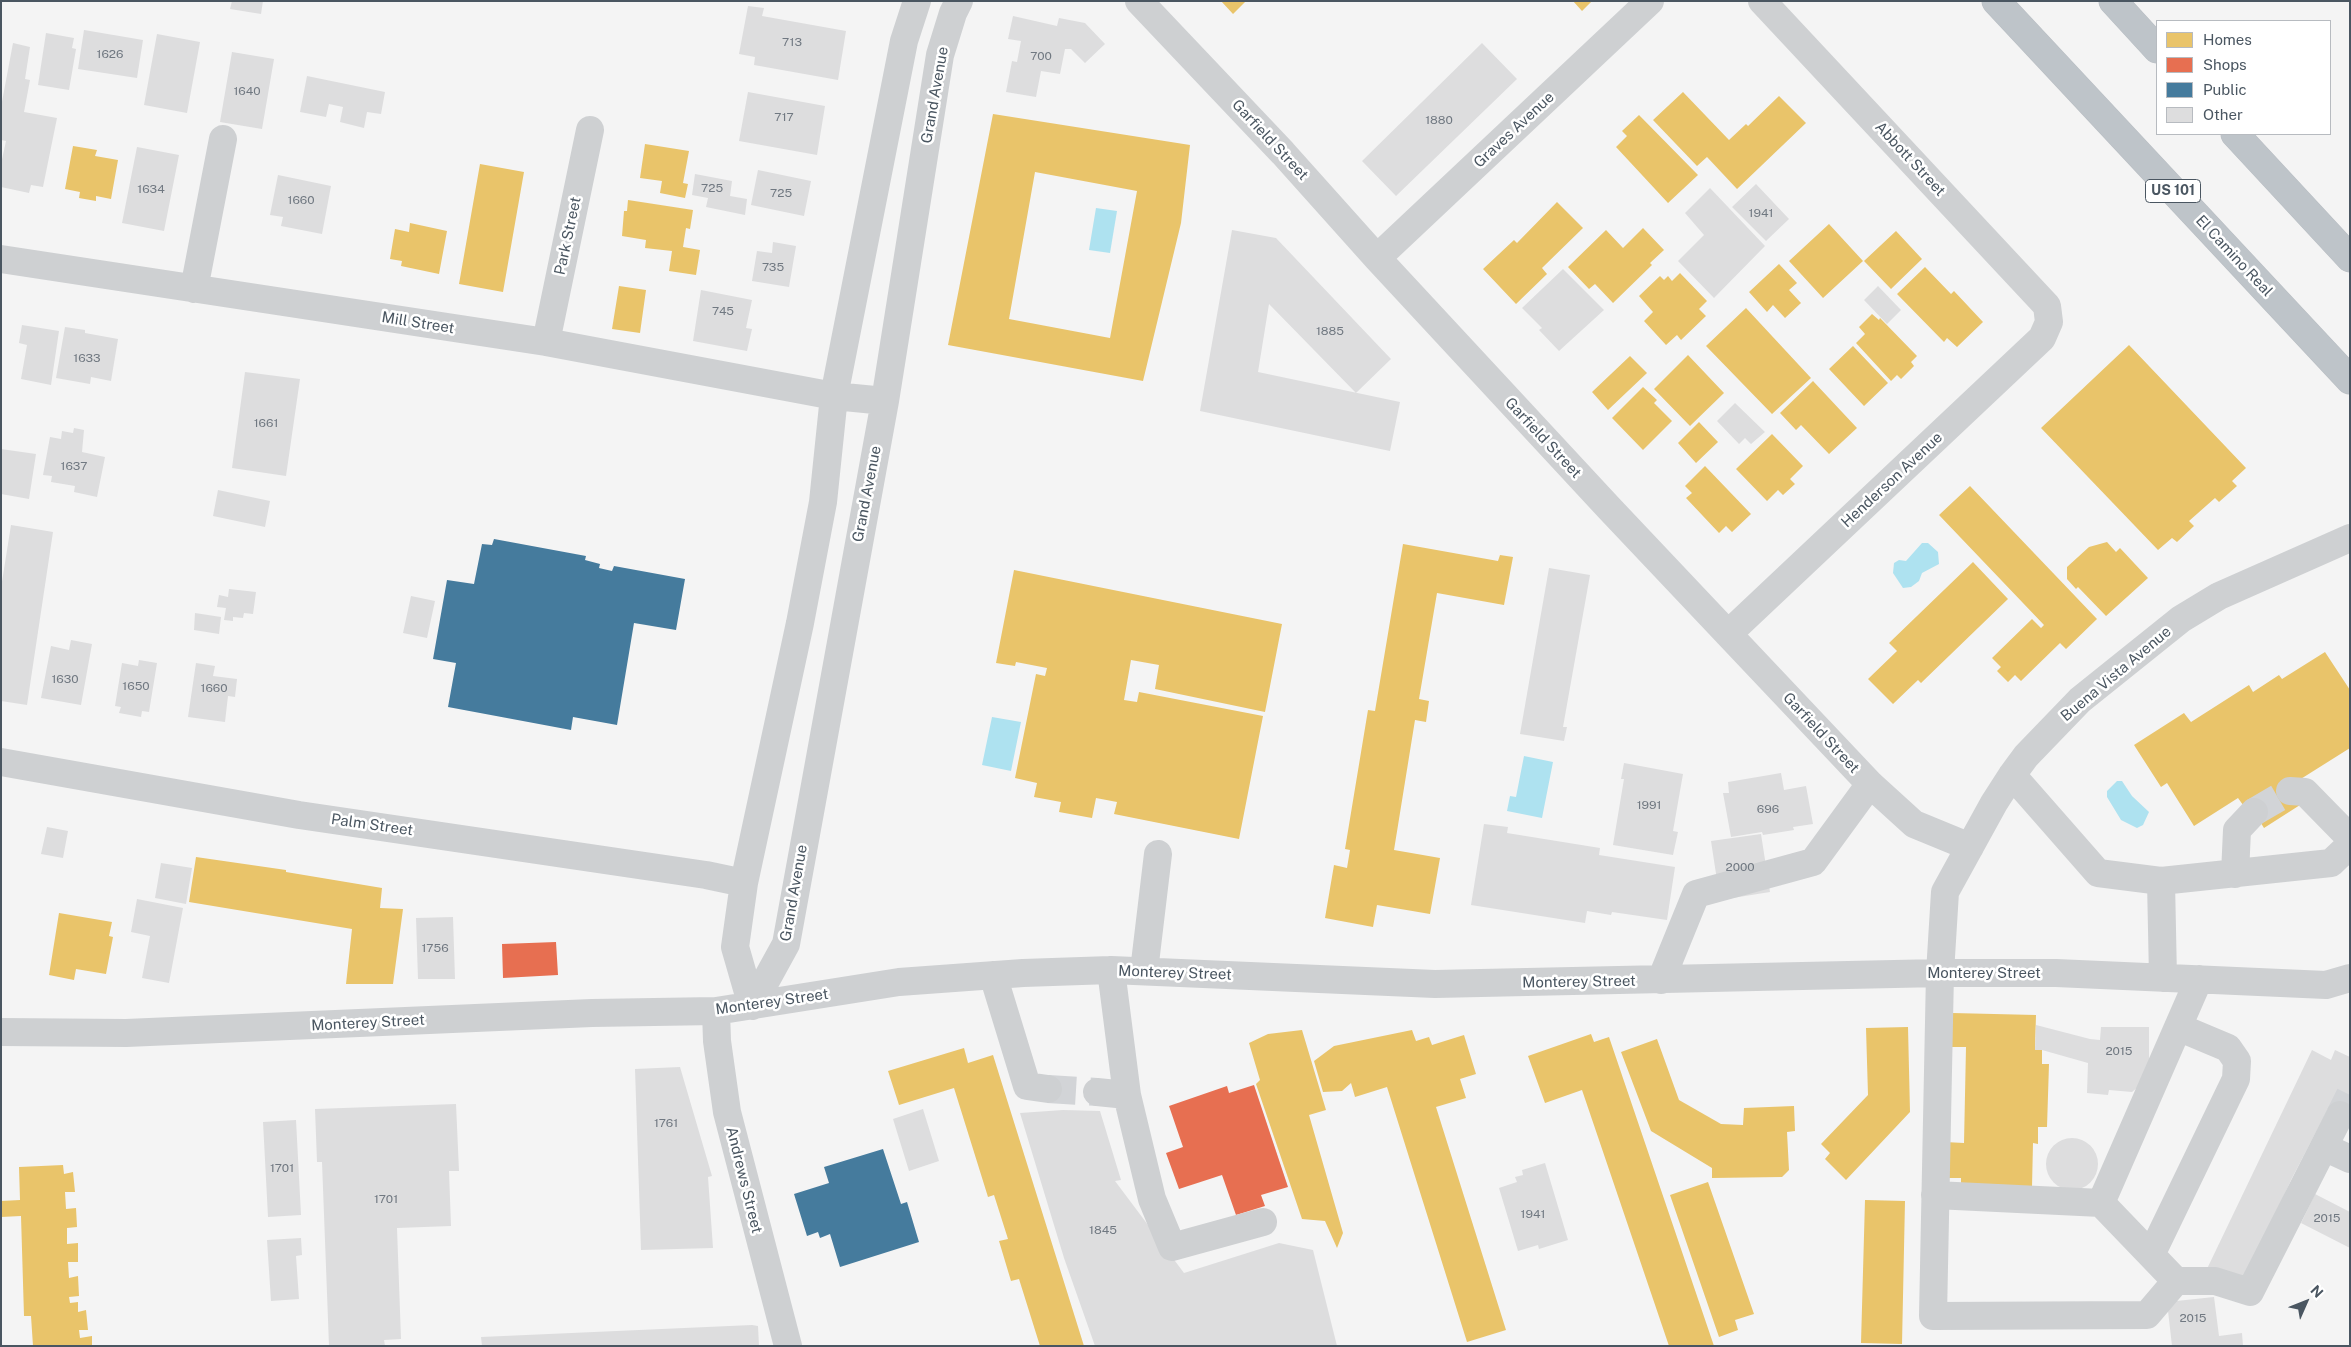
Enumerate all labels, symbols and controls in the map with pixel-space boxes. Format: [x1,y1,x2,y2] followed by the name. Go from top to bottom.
[2156,20,2331,135] legend
[2203,31,2252,48] text: Homes
[782,35,802,49] house number: 713
[918,45,952,145] street label: Grand Avenue
[97,47,123,61] house number: 1626
[1030,49,1052,63] house number: 700
[2203,56,2247,73] text: Shops
[2203,81,2247,98] text: Public
[233,84,261,98] house number: 1640
[1470,88,1558,172] street label: Graves Avenue
[1228,96,1312,184] street label: Garfield Street
[2203,106,2243,123] text: Other
[774,110,794,124] house number: 717
[1425,113,1453,127] house number: 1880
[1871,118,1949,200] street label: Abbott Street
[2146,180,2200,202] road number: US 101
[701,181,723,195] house number: 725
[137,182,165,196] house number: 1634
[770,186,792,200] house number: 725
[287,193,315,207] house number: 1660
[551,195,585,277] street label: Park Street
[1749,206,1773,220] house number: 1941
[2192,212,2276,300] street label: El Camino Real
[762,260,784,274] house number: 735
[712,304,734,318] house number: 745
[380,308,456,338] street label: Mill Street
[1316,324,1344,338] house number: 1885
[73,351,101,365] house number: 1633
[1501,394,1585,482] street label: Garfield Street
[254,416,278,430] house number: 1661
[1838,429,1946,531] street label: Henderson Avenue
[849,444,885,544] street label: Grand Avenue
[61,459,87,473] house number: 1637
[2057,623,2175,725] street label: Buena Vista Avenue
[51,672,79,686] house number: 1630
[122,679,150,693] house number: 1650
[200,681,228,695] house number: 1660
[1779,689,1863,777] street label: Garfield Street
[1637,798,1661,812] house number: 1991
[1757,802,1779,816] house number: 696
[330,810,414,840] street label: Palm Street
[777,843,811,943] street label: Grand Avenue
[1725,860,1755,874] house number: 2000
[421,941,449,955] house number: 1756
[1118,962,1232,984] street label: Monterey Street
[1927,964,2041,982] street label: Monterey Street
[1522,972,1636,992] street label: Monterey Street
[714,985,830,1019] street label: Monterey Street
[311,1011,425,1035] street label: Monterey Street
[2105,1044,2133,1058] house number: 2015
[654,1116,678,1130] house number: 1761
[722,1125,766,1235] street label: Andrews Street
[270,1161,294,1175] house number: 1701
[374,1192,398,1206] house number: 1701
[1521,1207,1545,1221] house number: 1941
[2313,1211,2341,1225] house number: 2015
[1089,1223,1117,1237] house number: 1845
[2281,1277,2331,1327] north arrow
[2307,1282,2326,1301] text: N
[2179,1311,2207,1325] house number: 2015

